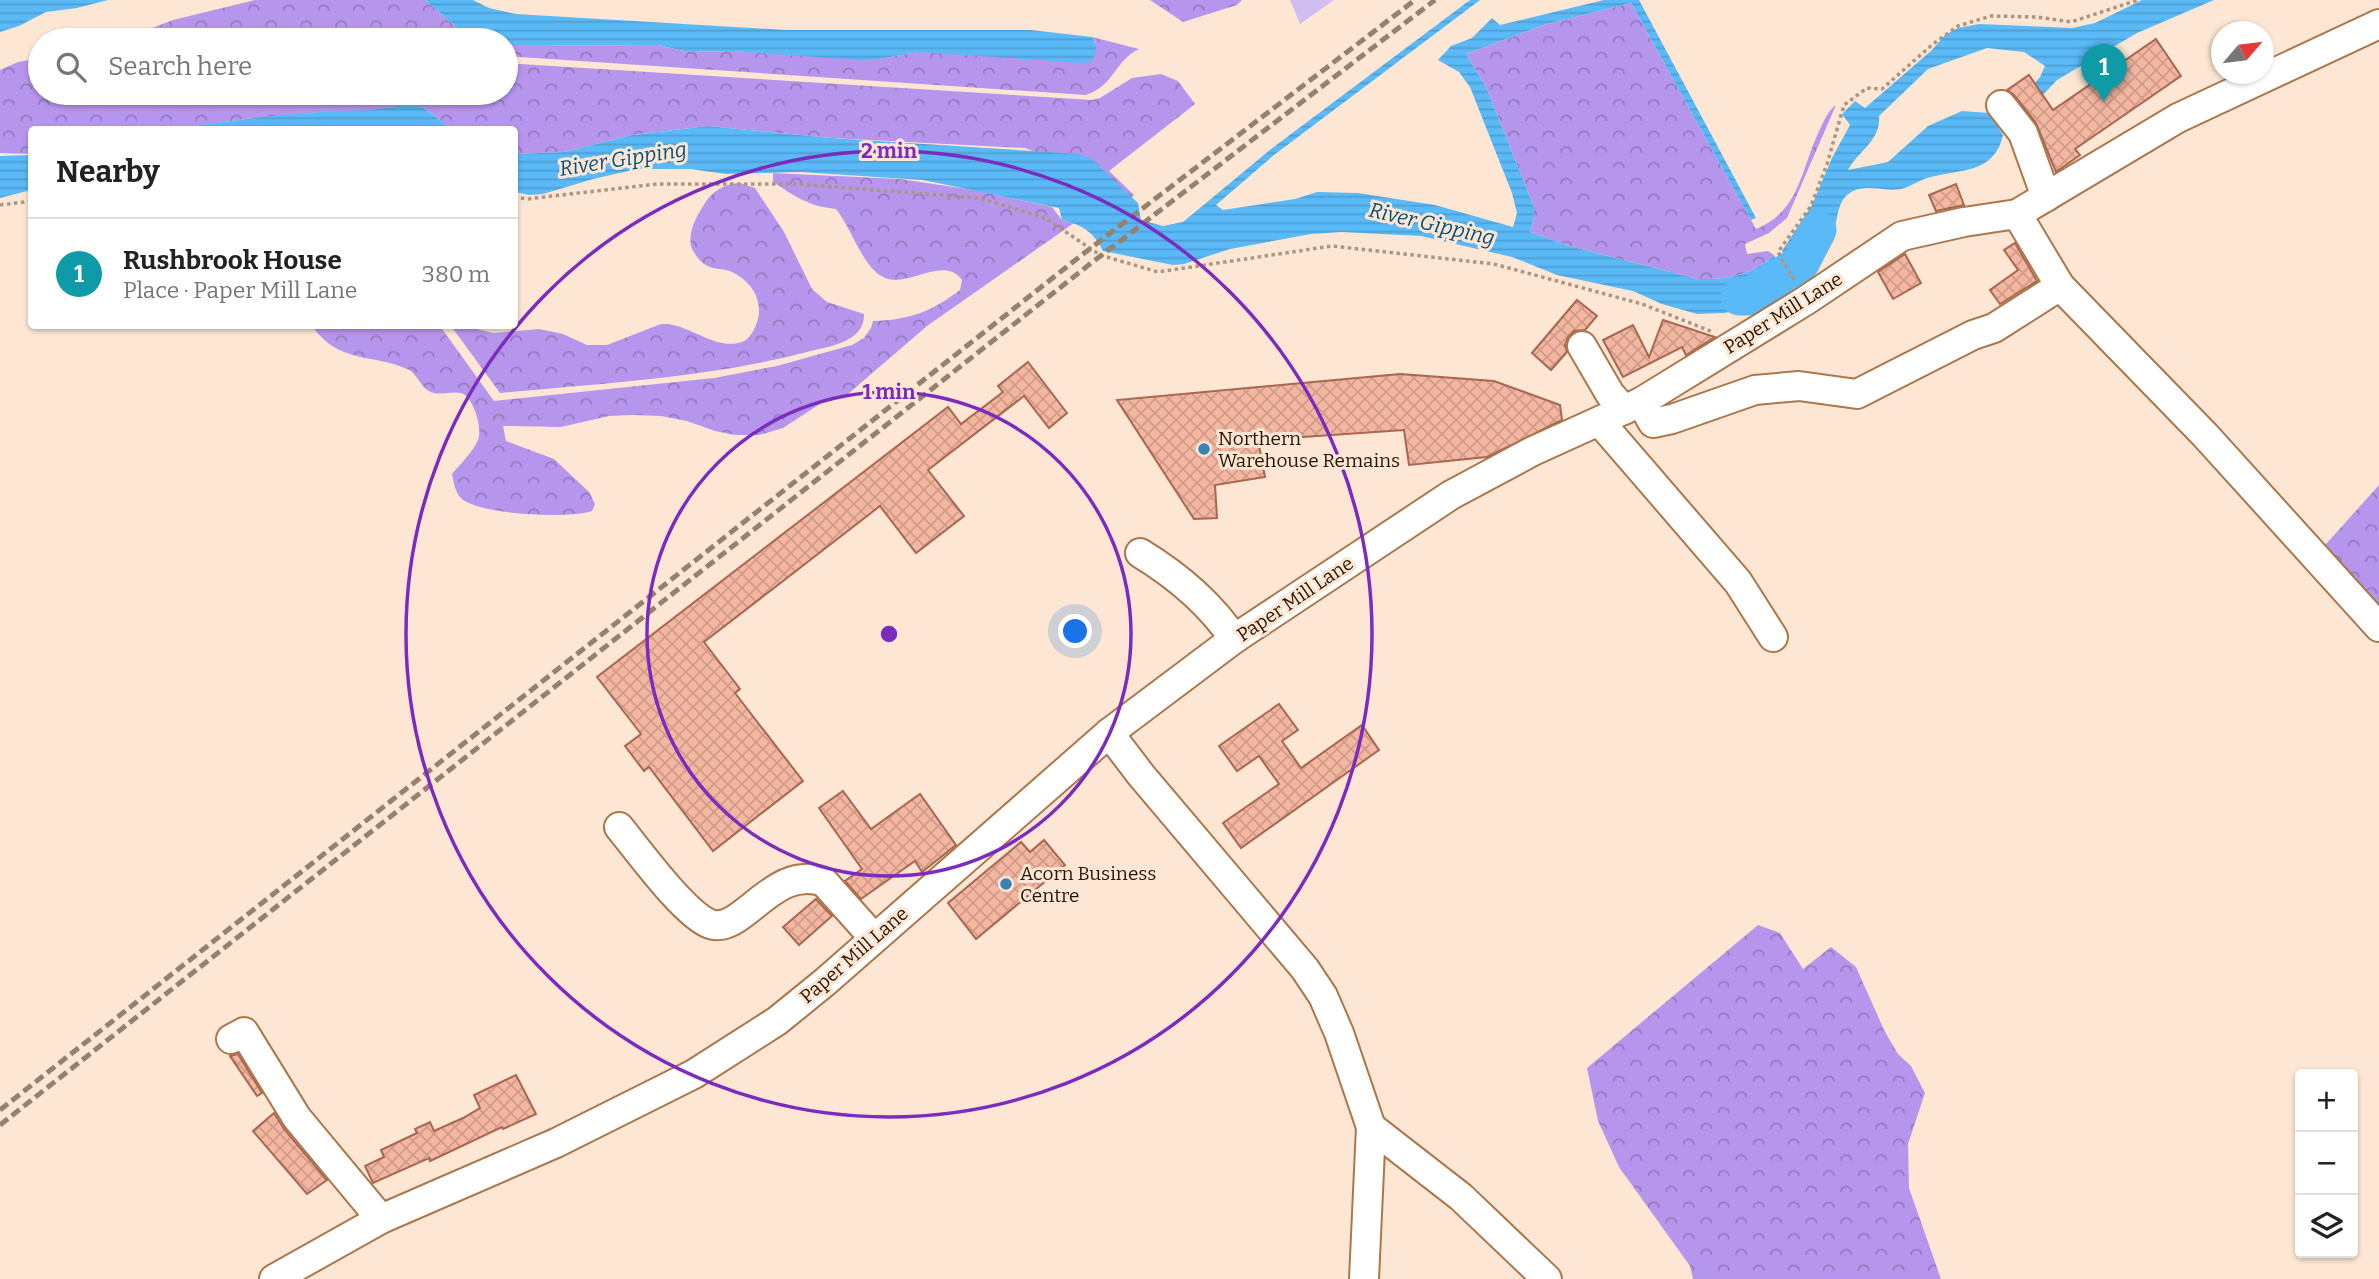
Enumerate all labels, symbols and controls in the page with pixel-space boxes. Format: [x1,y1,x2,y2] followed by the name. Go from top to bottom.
[2211,21,2274,84] north arrow
[28,28,518,105] search box
[2081,44,2127,102] pin: 1
[52,48,90,86] icon: search
[108,51,252,82] text: Search here
[557,136,689,182] water label: River Gipping
[861,138,917,164] text: 2 min
[56,154,160,190] text: Nearby
[1366,197,1498,251] water label: River Gipping
[123,245,342,276] text: Rushbrook House
[74,260,84,288] text: 1
[422,260,490,288] text: 380 m
[1719,267,1847,359] street label: Paper Mill Lane
[123,276,357,304] text: Place · Paper Mill Lane
[862,379,916,405] text: 1 min
[1218,427,1400,472] place label: Northern Warehouse Remains
[1196,441,1212,457] marker: Northern Warehouse Remains
[1232,552,1358,646] street label: Paper Mill Lane
[1058,614,1092,648] your location
[877,622,901,646] centre of rings
[1020,862,1156,907] place label: Acorn Business Centre
[998,876,1014,892] marker: Acorn Business Centre
[795,902,913,1008] street label: Paper Mill Lane
[2295,1069,2358,1258] map controls
[2295,1069,2358,1132] button: +
[2295,1132,2358,1195] button: −
[2295,1195,2358,1258] button: layers

